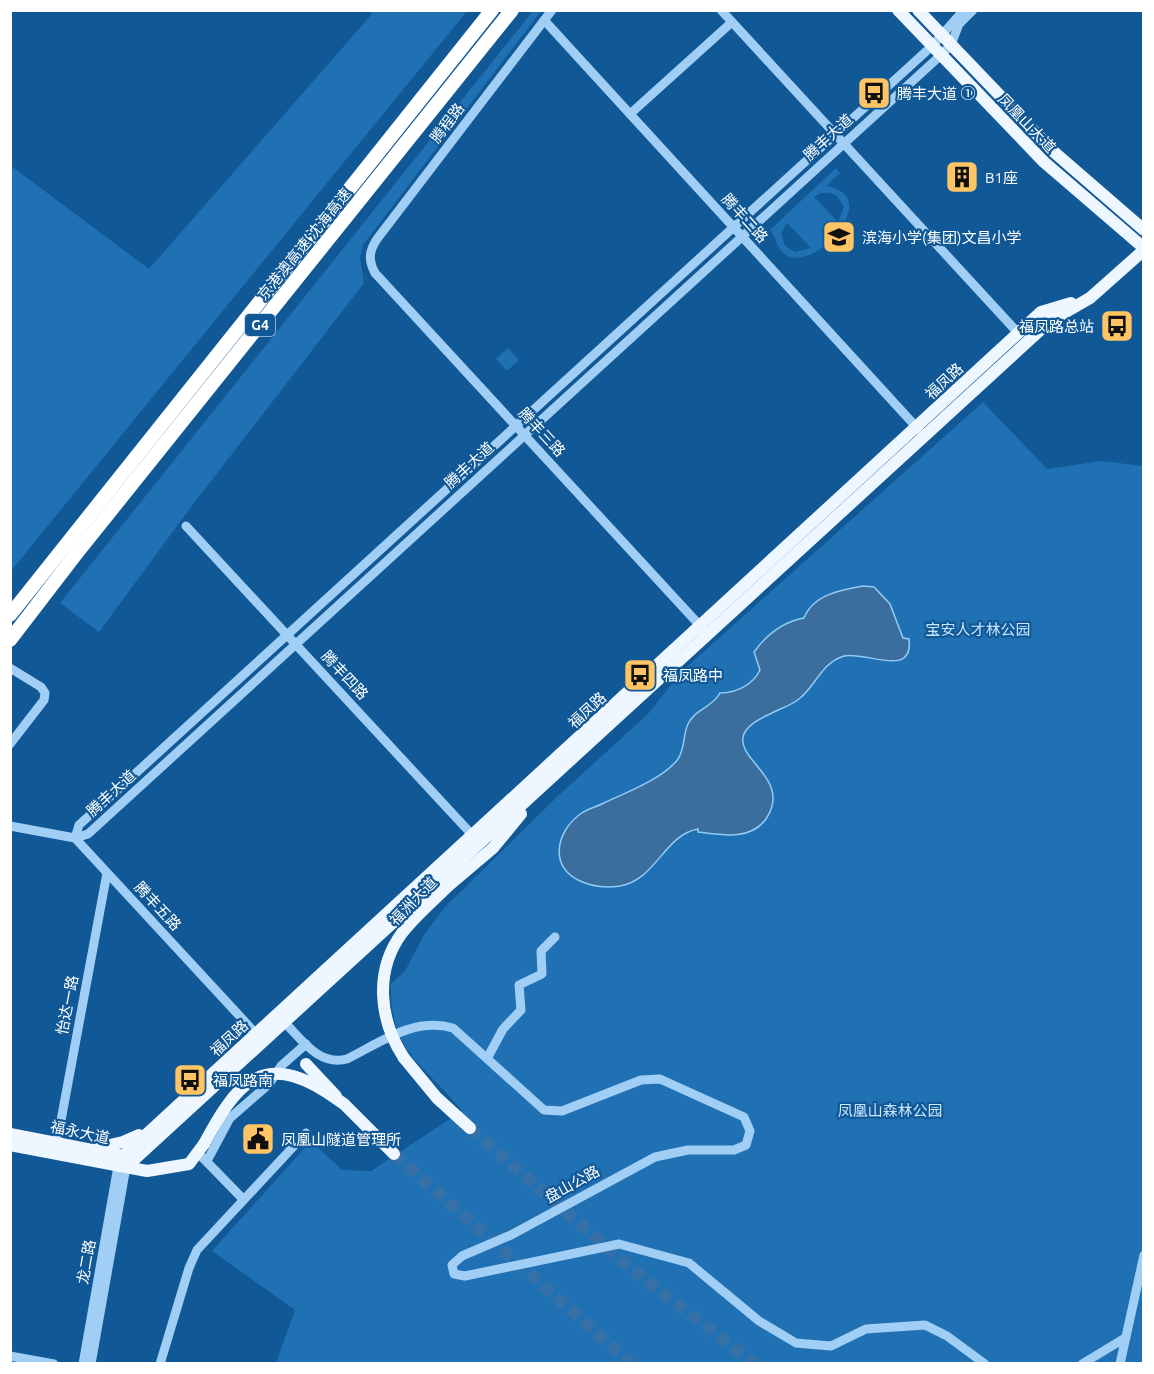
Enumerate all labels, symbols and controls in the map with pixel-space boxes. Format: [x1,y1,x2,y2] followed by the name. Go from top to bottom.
[856,75,892,111] bus stop icon: 腾丰大道 ①
[897,85,975,102] place label: 腾丰大道 ①
[995,90,1059,156] street label: 凤凰山大道
[427,100,467,146] street label: 腾程路
[800,111,856,163] street label: 腾丰大道
[944,159,980,195] building icon: B1座
[985,169,1018,186] place label: B1座
[254,185,354,303] street label: 京港澳高速 沈海高速
[719,190,771,246] street label: 腾丰二路
[821,219,857,255] school or university icon: 滨海小学(集团)文昌小学
[862,229,1021,246] place label: 滨海小学(集团)文昌小学
[1099,308,1135,344] bus stop icon: 福凤路总站
[245,314,275,336] road number: G4
[1019,318,1094,335] place label: 福凤路总站
[922,359,966,403] street label: 福凤路
[515,404,569,460] street label: 腾丰三路
[441,439,497,491] street label: 腾丰大道
[925,621,1031,638] park label: 宝安人才林公园
[318,647,372,703] street label: 腾丰四路
[622,657,658,693] bus stop icon: 福凤路中
[663,667,723,684] place label: 福凤路中
[565,688,609,732] street label: 福凤路
[83,767,139,819] street label: 腾丰大道
[386,874,440,928] street label: 福洲大道
[131,878,185,934] street label: 腾丰五路
[53,974,81,1036] street label: 怡达一路
[207,1016,251,1060] street label: 福凤路
[172,1062,208,1098] bus stop icon: 福凤路南
[213,1072,273,1089] place label: 福凤路南
[837,1102,943,1119] park label: 凤凰山森林公园
[49,1117,111,1147] street label: 福永大道
[240,1121,276,1157] public building icon: 凤凰山隧道管理所
[281,1131,401,1148] place label: 凤凰山隧道管理所
[542,1162,602,1206] street label: 盘山公路
[74,1238,98,1286] street label: 龙二路

